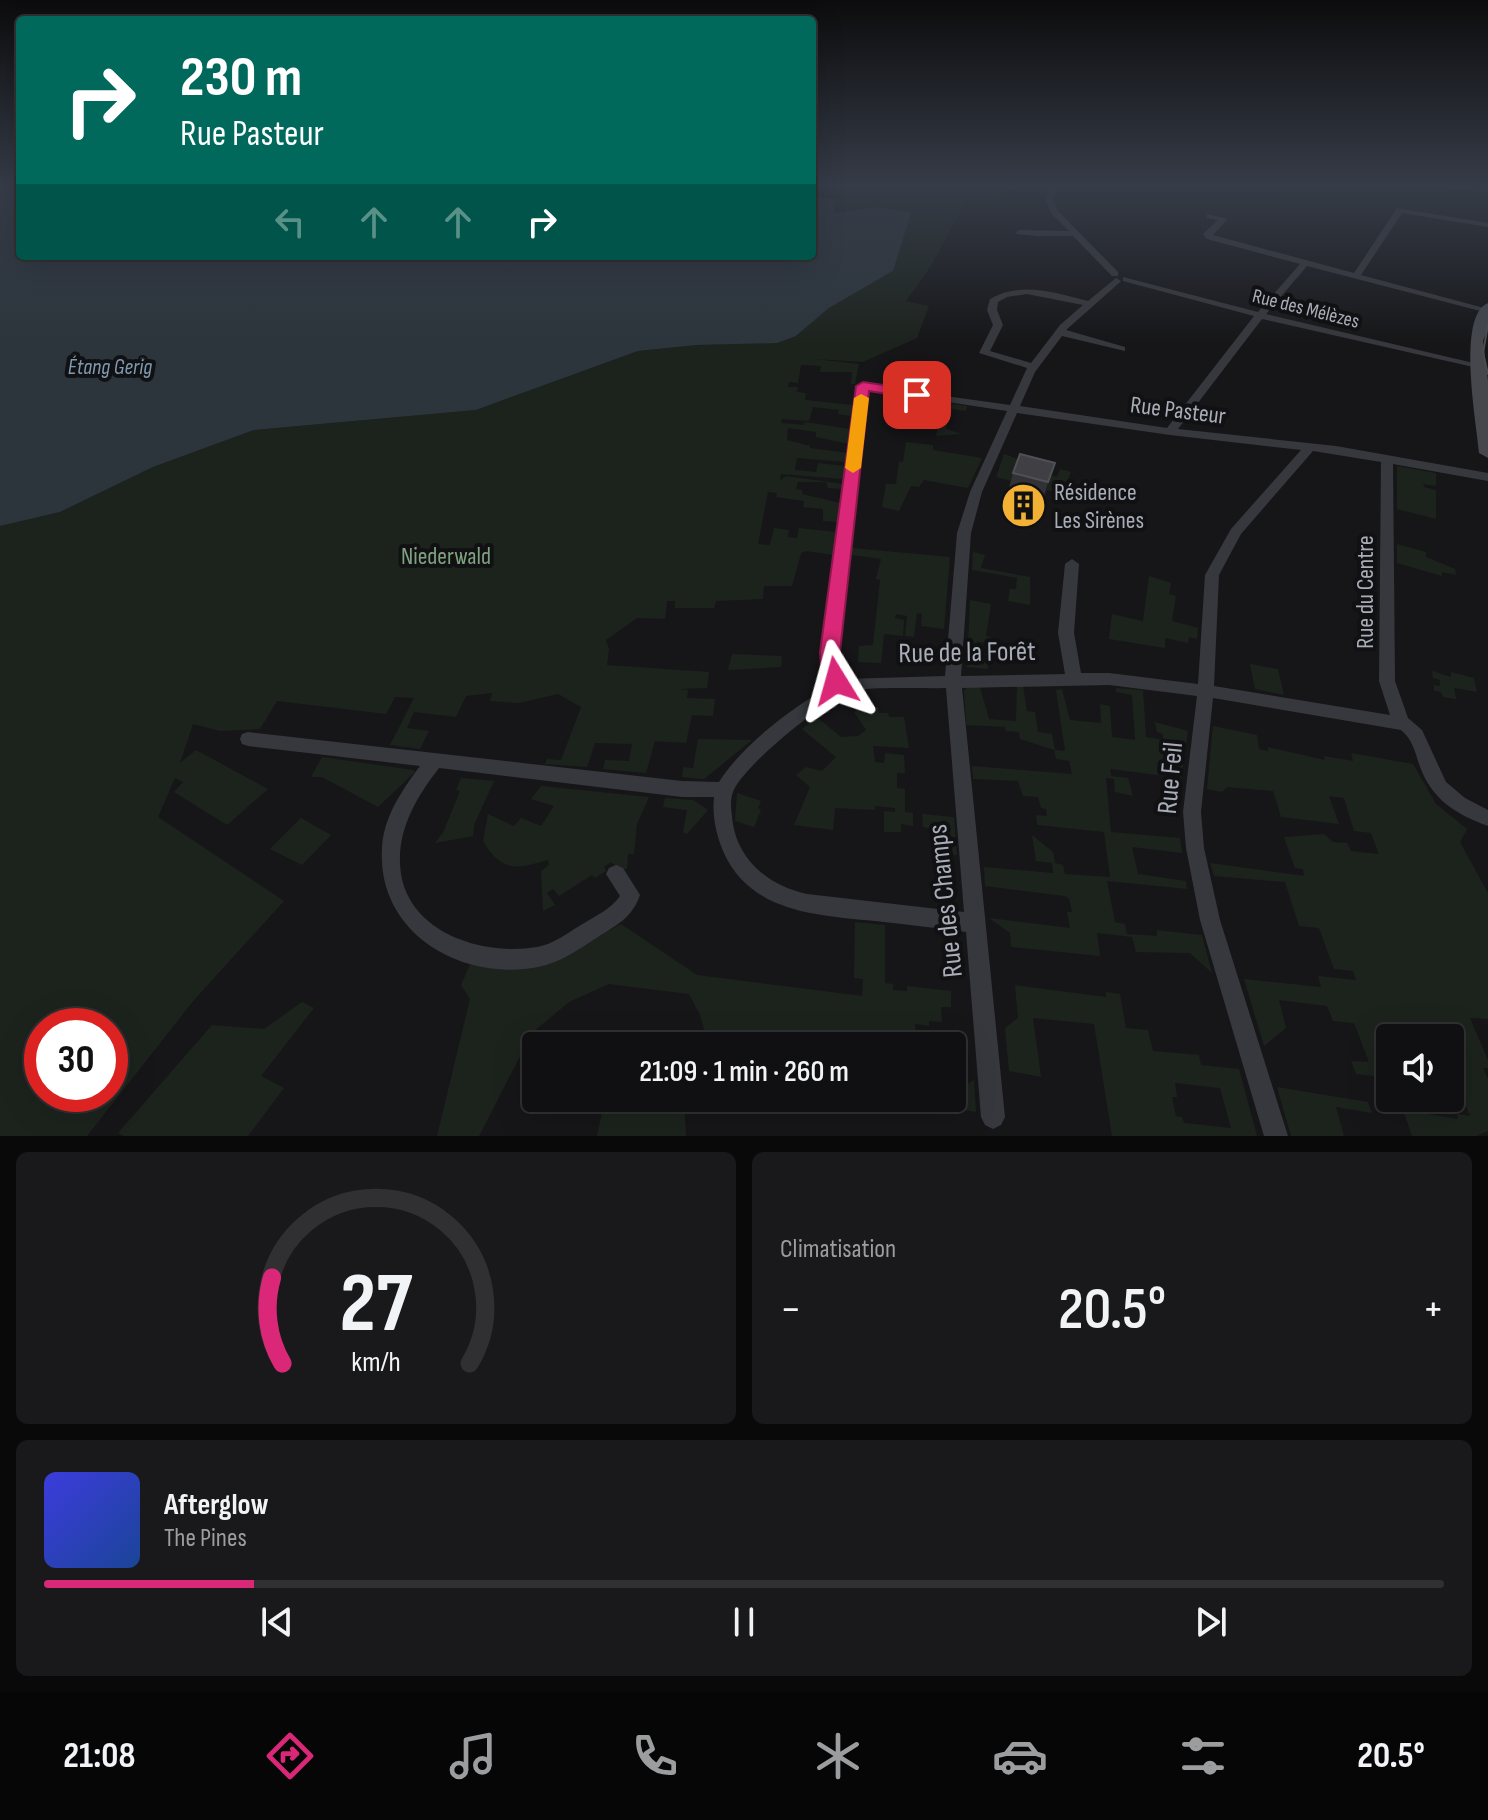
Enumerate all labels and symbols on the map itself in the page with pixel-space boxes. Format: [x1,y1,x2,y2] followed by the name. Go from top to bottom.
[1250,284,1362,334] street label: Rue des Mélèzes
[68,354,152,381] water label: Étang Gerig
[883,361,951,429] pin
[1129,390,1227,431] street label: Rue Pasteur
[1054,478,1144,535] place label: Résidence Les Sirènes
[999,482,1047,530] building icon: Résidence Les Sirènes
[1351,535,1380,649] street label: Rue du Centre
[401,542,491,571] park label: Niederwald
[898,635,1036,670] street label: Rue de la Forêt
[794,639,878,723] position arrow
[1151,741,1190,816] street label: Rue Feil
[921,823,970,979] street label: Rue des Champs
[24,1008,128,1112] speed limit sign: 30

